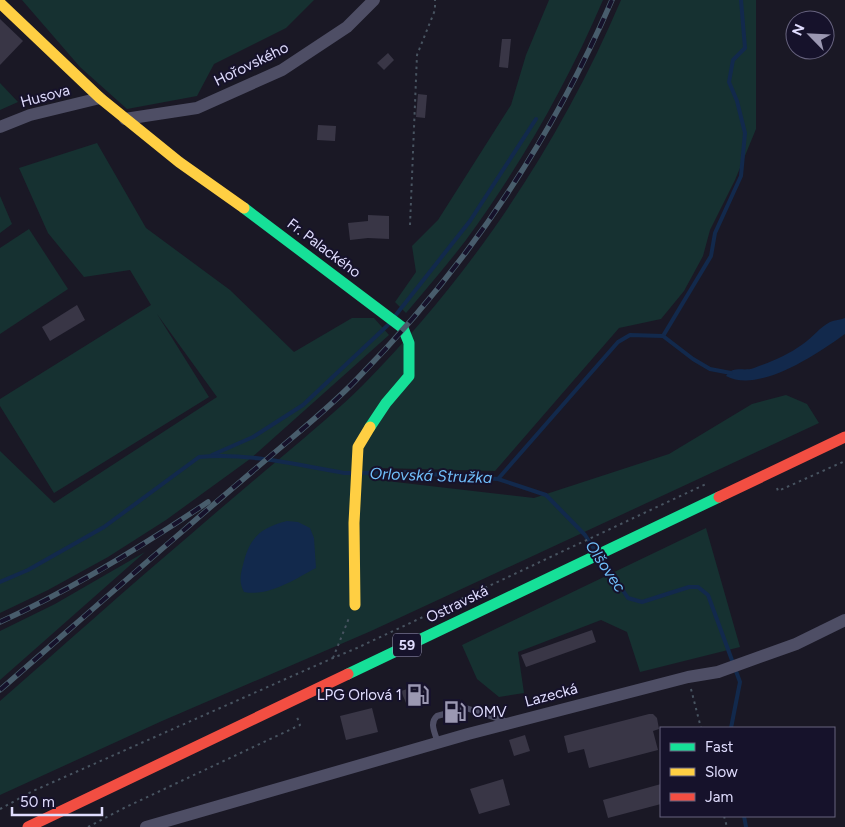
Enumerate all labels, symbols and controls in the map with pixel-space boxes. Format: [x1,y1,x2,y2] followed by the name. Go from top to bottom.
[785,10,835,60] north arrow
[789,22,809,38] text: N
[211,38,291,90] street label: Hořovského
[18,81,72,111] street label: Husova
[284,214,365,282] street label: Fr. Palackého
[369,464,493,487] water label: Orlovská Stružka
[581,537,630,596] water label: Olšovec
[423,581,491,627] street label: Ostravská
[393,634,421,656] road number: 59
[523,679,579,711] street label: Lazecká
[405,682,431,708] fuel station icon: LPG Orlová 1
[317,686,402,704] place label: LPG Orlová 1
[442,699,468,725] fuel station icon: OMV
[472,703,507,721] place label: OMV
[660,727,835,817] legend
[705,738,734,756] text: Fast
[705,763,738,781] text: Slow
[12,784,102,816] scale bar
[705,788,733,806] text: Jam
[20,793,55,811] text: 50 m

